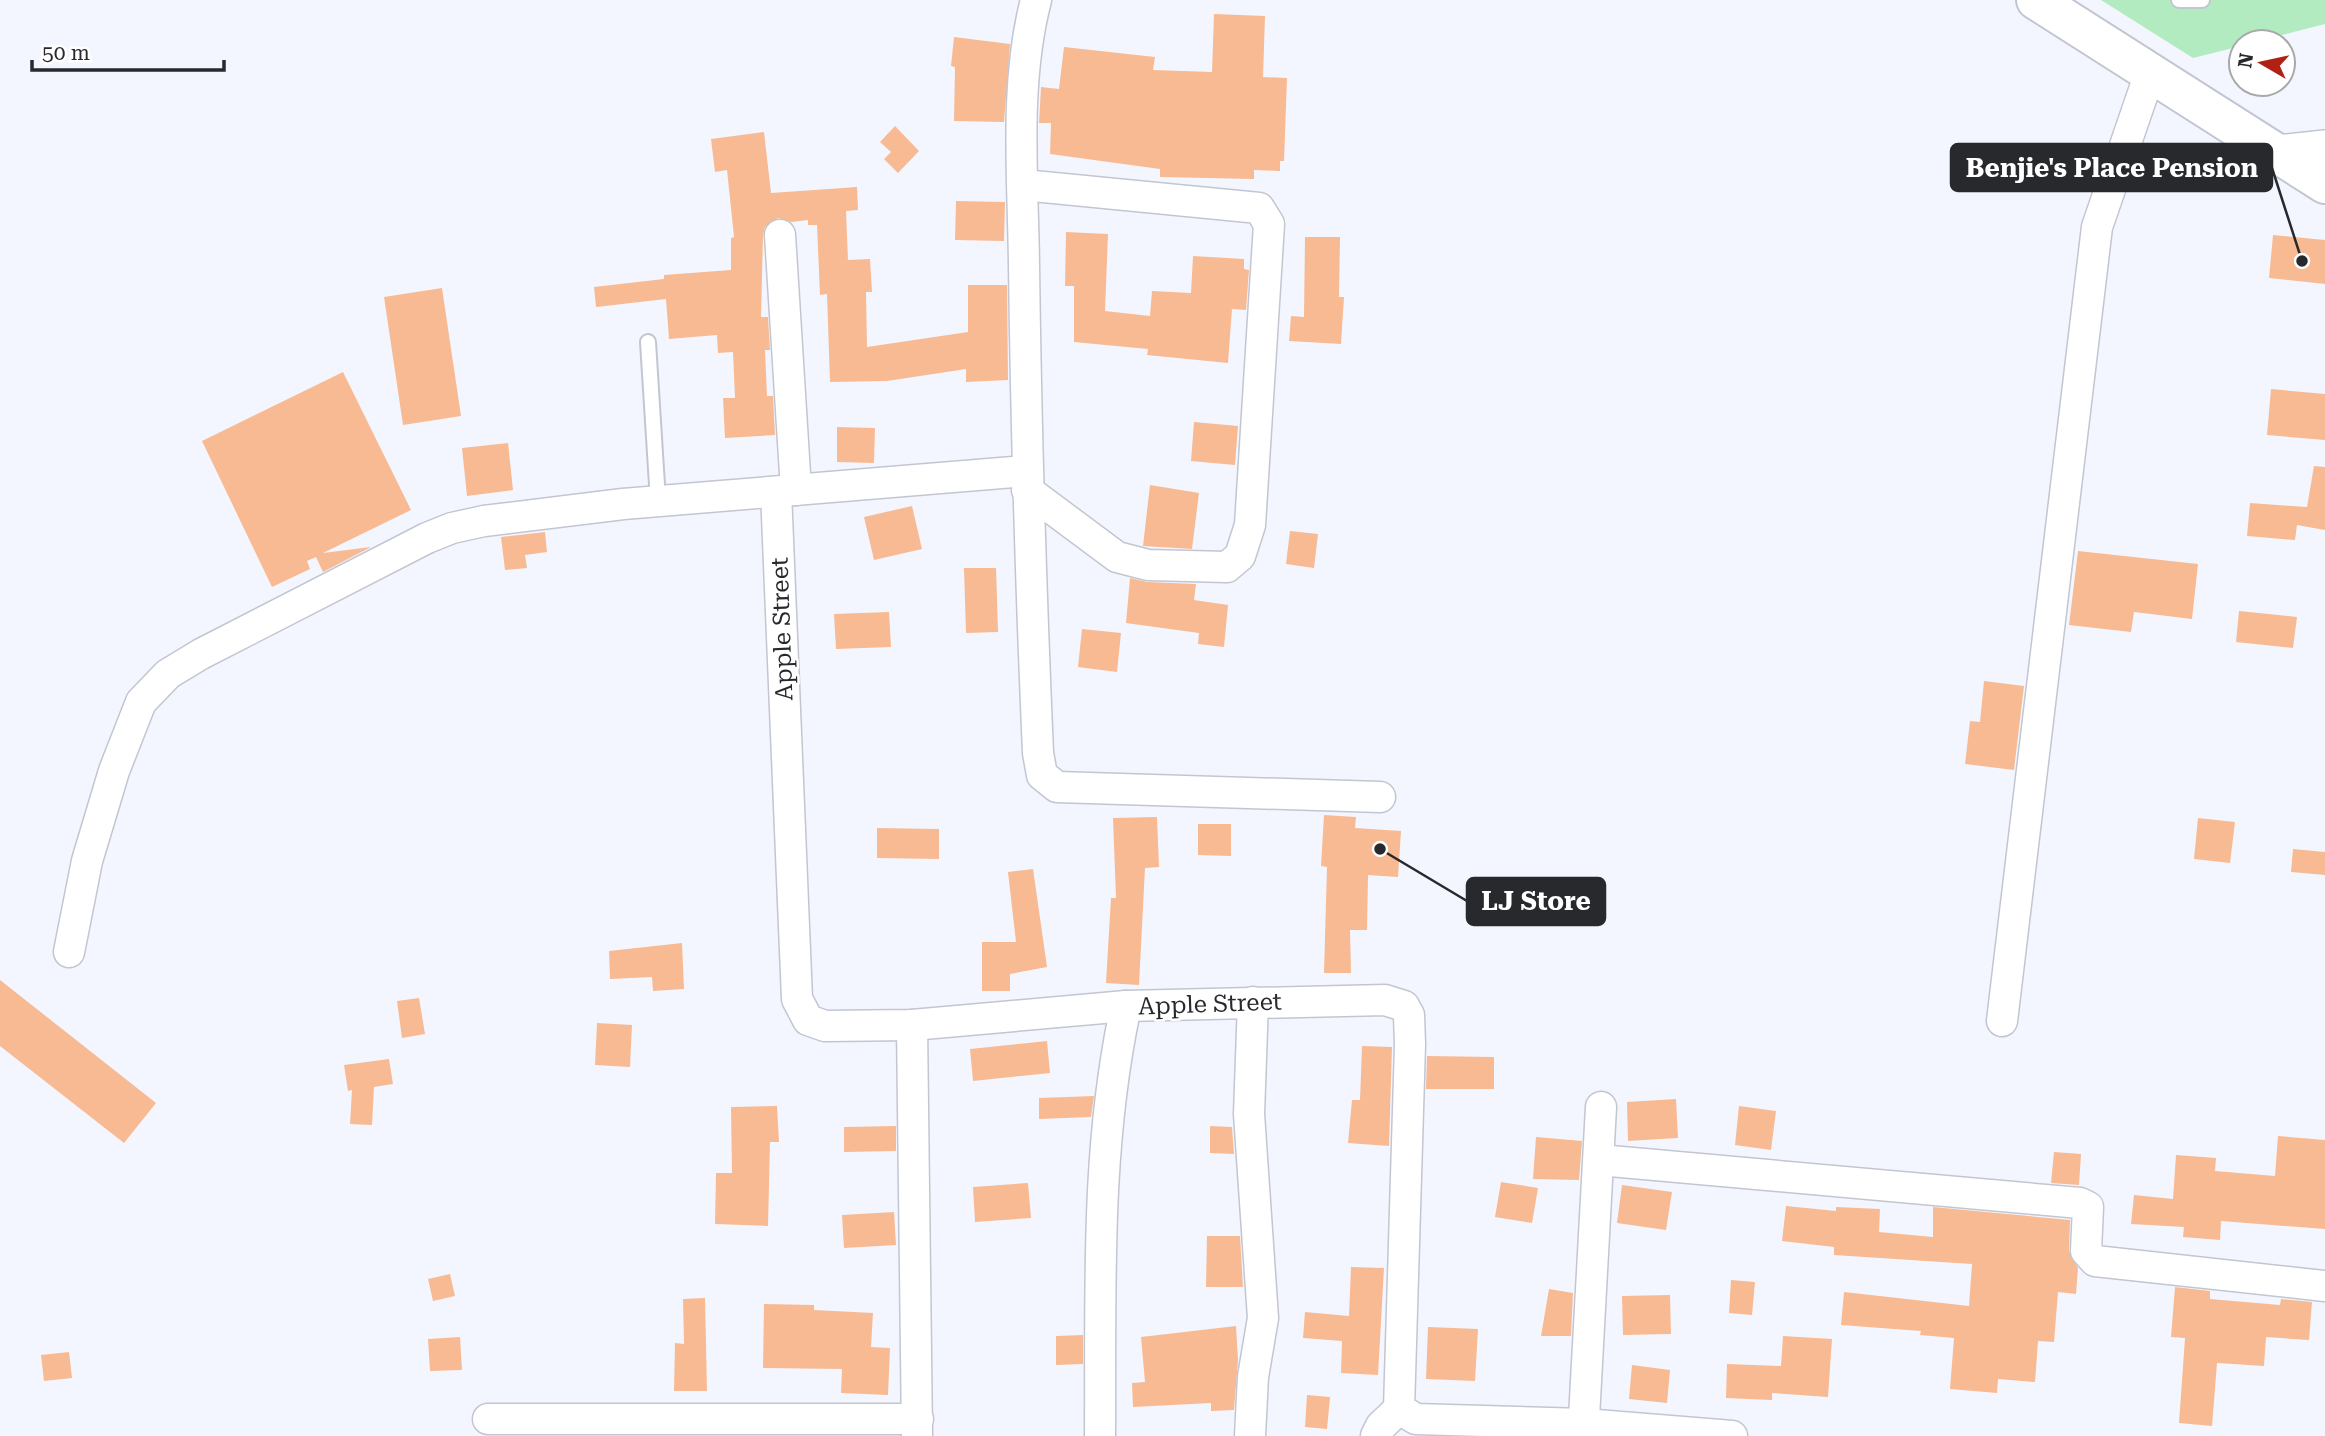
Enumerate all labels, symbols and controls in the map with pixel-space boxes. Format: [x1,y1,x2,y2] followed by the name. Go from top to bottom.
[32,28,224,72] scale bar
[2227,28,2297,98] north arrow
[42,41,90,65] text: 50 m
[2233,51,2258,69] text: N
[1951,144,2272,191] callout: Benjie's Place Pension
[1966,153,2258,183] text: Benjie's Place Pension
[766,557,798,701] street label: Apple Street
[1467,878,1605,925] callout: LJ Store
[1481,886,1591,916] text: LJ Store
[1138,988,1282,1020] street label: Apple Street

